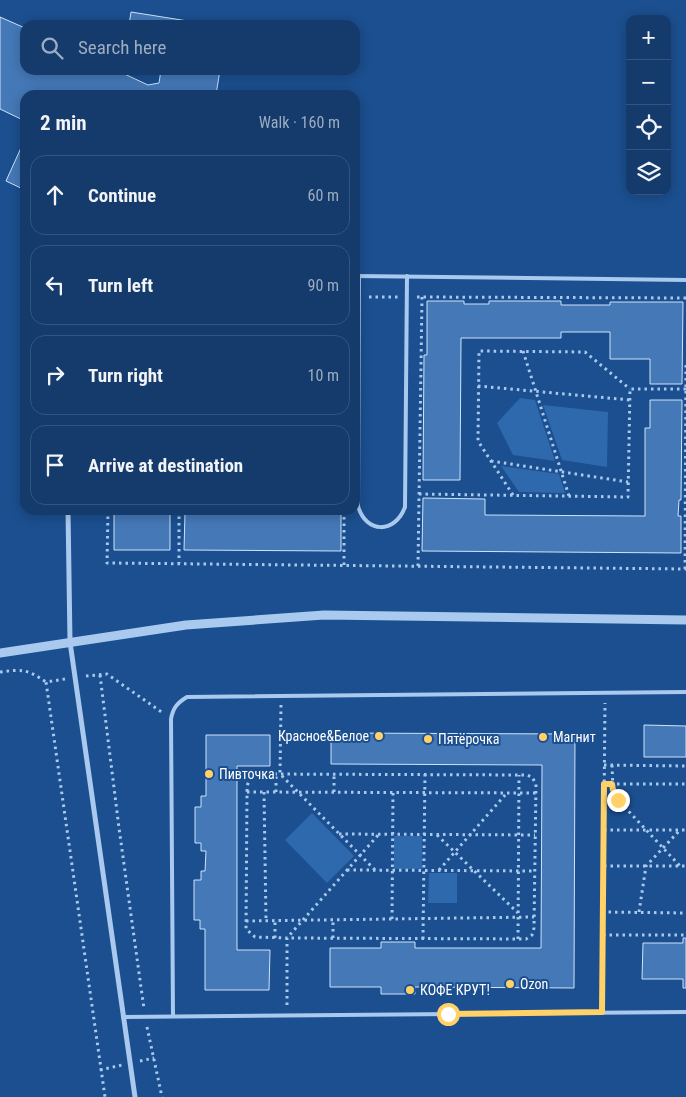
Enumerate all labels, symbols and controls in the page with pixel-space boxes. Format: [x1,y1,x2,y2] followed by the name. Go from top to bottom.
[626,15,671,195] map controls
[626,15,671,60] button: +
[20,20,360,75] search box
[38,34,66,62] icon: search
[78,36,166,59] text: Search here
[626,60,671,105] button: −
[626,105,671,150] button: locate
[40,111,87,135] text: 2 min
[259,113,340,132] text: Walk · 160 m
[626,150,671,195] button: layers
[41,181,69,209] icon: ahead
[88,184,156,207] text: Continue
[307,186,339,205] text: 60 m
[41,271,69,299] icon: left
[88,274,153,297] text: Turn left
[307,276,339,295] text: 90 m
[41,361,69,389] icon: right
[88,364,163,387] text: Turn right
[307,366,339,385] text: 10 m
[41,451,69,479] icon: arrive
[88,454,243,477] text: Arrive at destination
[278,728,369,744] place label: Красное&Белое
[553,729,596,745] place label: Магнит
[373,730,385,742] marker: Красное&Белое
[438,731,500,747] place label: Пятёрочка
[537,731,549,743] marker: Магнит
[422,733,434,745] marker: Пятёрочка
[219,766,275,782] place label: Пивточка
[203,768,215,780] marker: Пивточка
[607,789,630,812] route end
[520,976,548,992] place label: Ozon
[504,978,516,990] marker: Ozon
[420,982,490,998] place label: КОФЕ КРУТ!
[404,984,416,996] marker: КОФЕ КРУТ!
[437,1003,460,1026] route start

